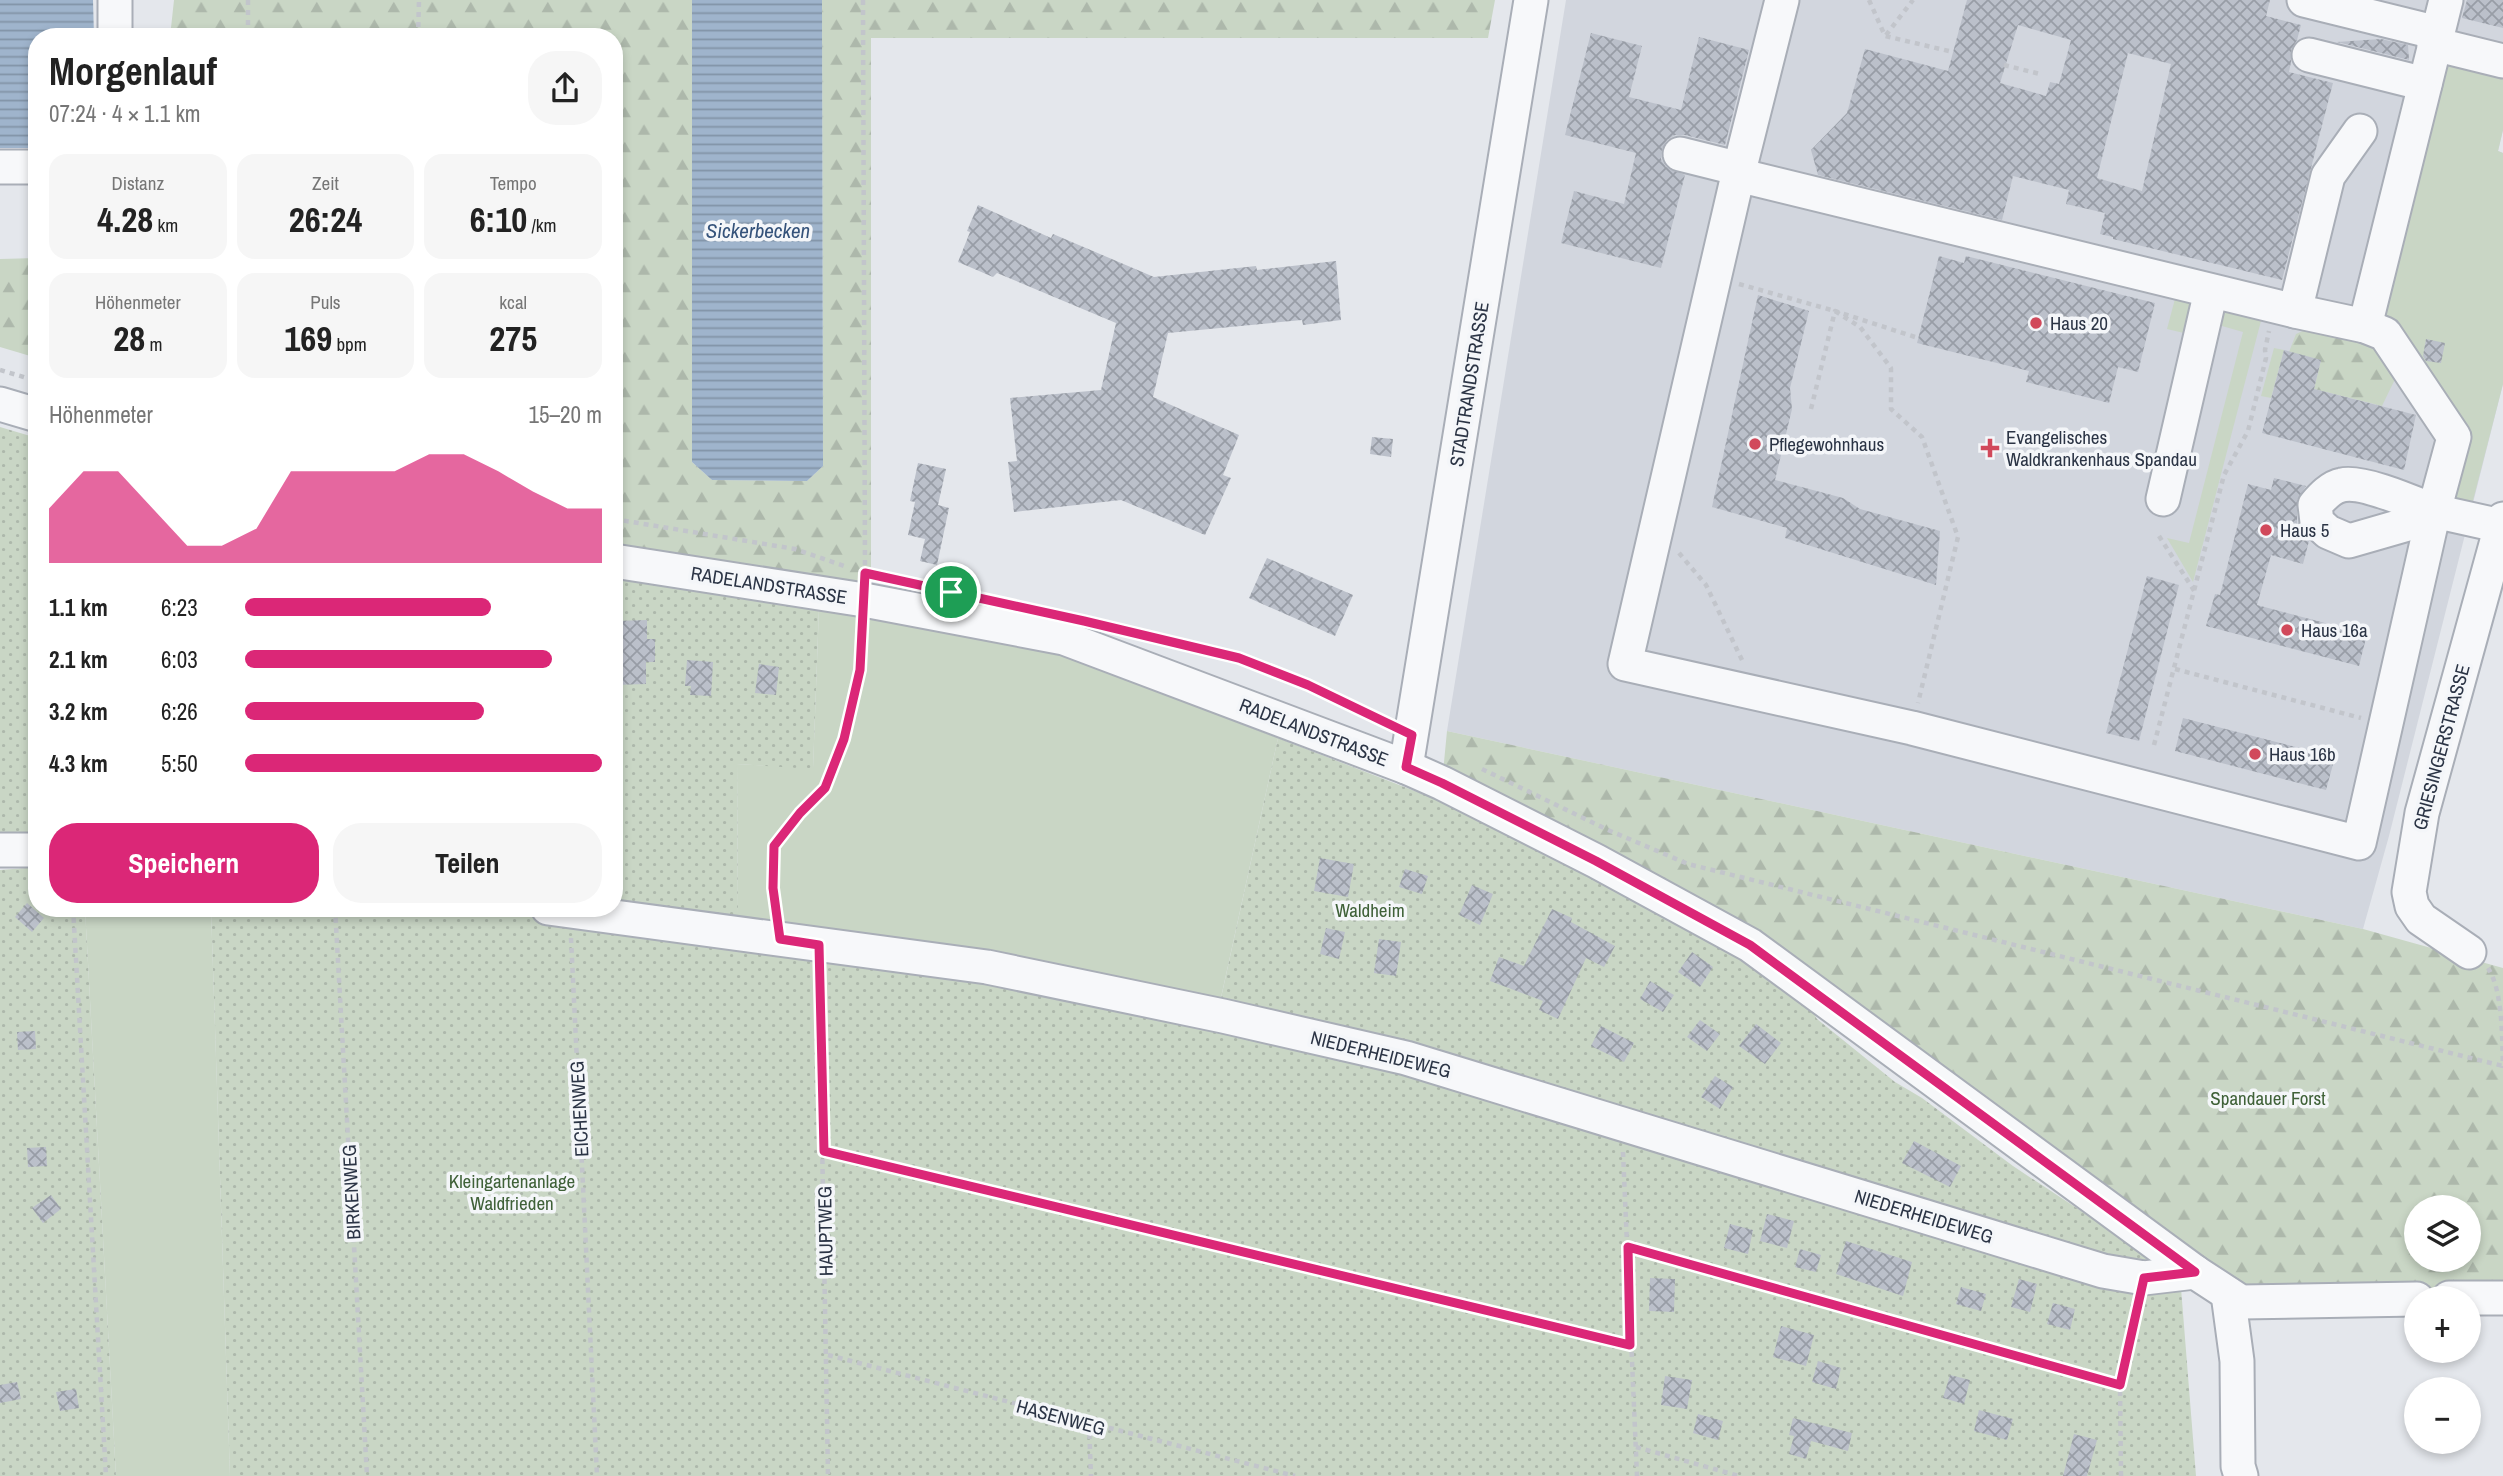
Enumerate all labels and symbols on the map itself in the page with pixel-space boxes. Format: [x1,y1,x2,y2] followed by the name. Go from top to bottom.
[706,216,810,245] water label: Sickerbecken
[1443,300,1495,468] street label: STADTRANDSTRASSE
[2050,310,2108,336] place label: Haus 20
[2028,315,2044,331] marker: Haus 20
[2006,424,2197,472] place label: Evangelisches Waldkrankenhaus Spandau
[1769,431,1884,457] place label: Pflegewohnhaus
[1747,436,1763,452] marker: Pflegewohnhaus
[1980,438,2000,458] marker: Evangelisches Waldkrankenhaus Spandau
[2280,517,2330,543] place label: Haus 5
[2258,522,2274,538] marker: Haus 5
[689,560,849,610] street label: RADELANDSTRASSE
[921,562,981,622] pin
[2301,617,2368,643] place label: Haus 16a
[2279,622,2295,638] marker: Haus 16a
[2406,661,2476,833] street label: GRIESINGERSTRASSE
[1236,692,1392,772] street label: RADELANDSTRASSE
[2269,741,2336,767] place label: Haus 16b
[2247,746,2263,762] marker: Haus 16b
[1335,897,1405,923] park label: Waldheim
[1308,1024,1454,1084] street label: NIEDERHEIDEWEG
[564,1060,594,1158] street label: EICHENWEG
[2210,1085,2326,1111] park label: Spandauer Forst
[336,1144,366,1240] street label: BIRKENWEG
[449,1168,575,1216] park label: Kleingartenanlage Waldfrieden
[1851,1183,1997,1249] street label: NIEDERHEIDEWEG
[811,1186,839,1276] street label: HAUPTWEG
[1014,1393,1108,1441] street label: HASENWEG

